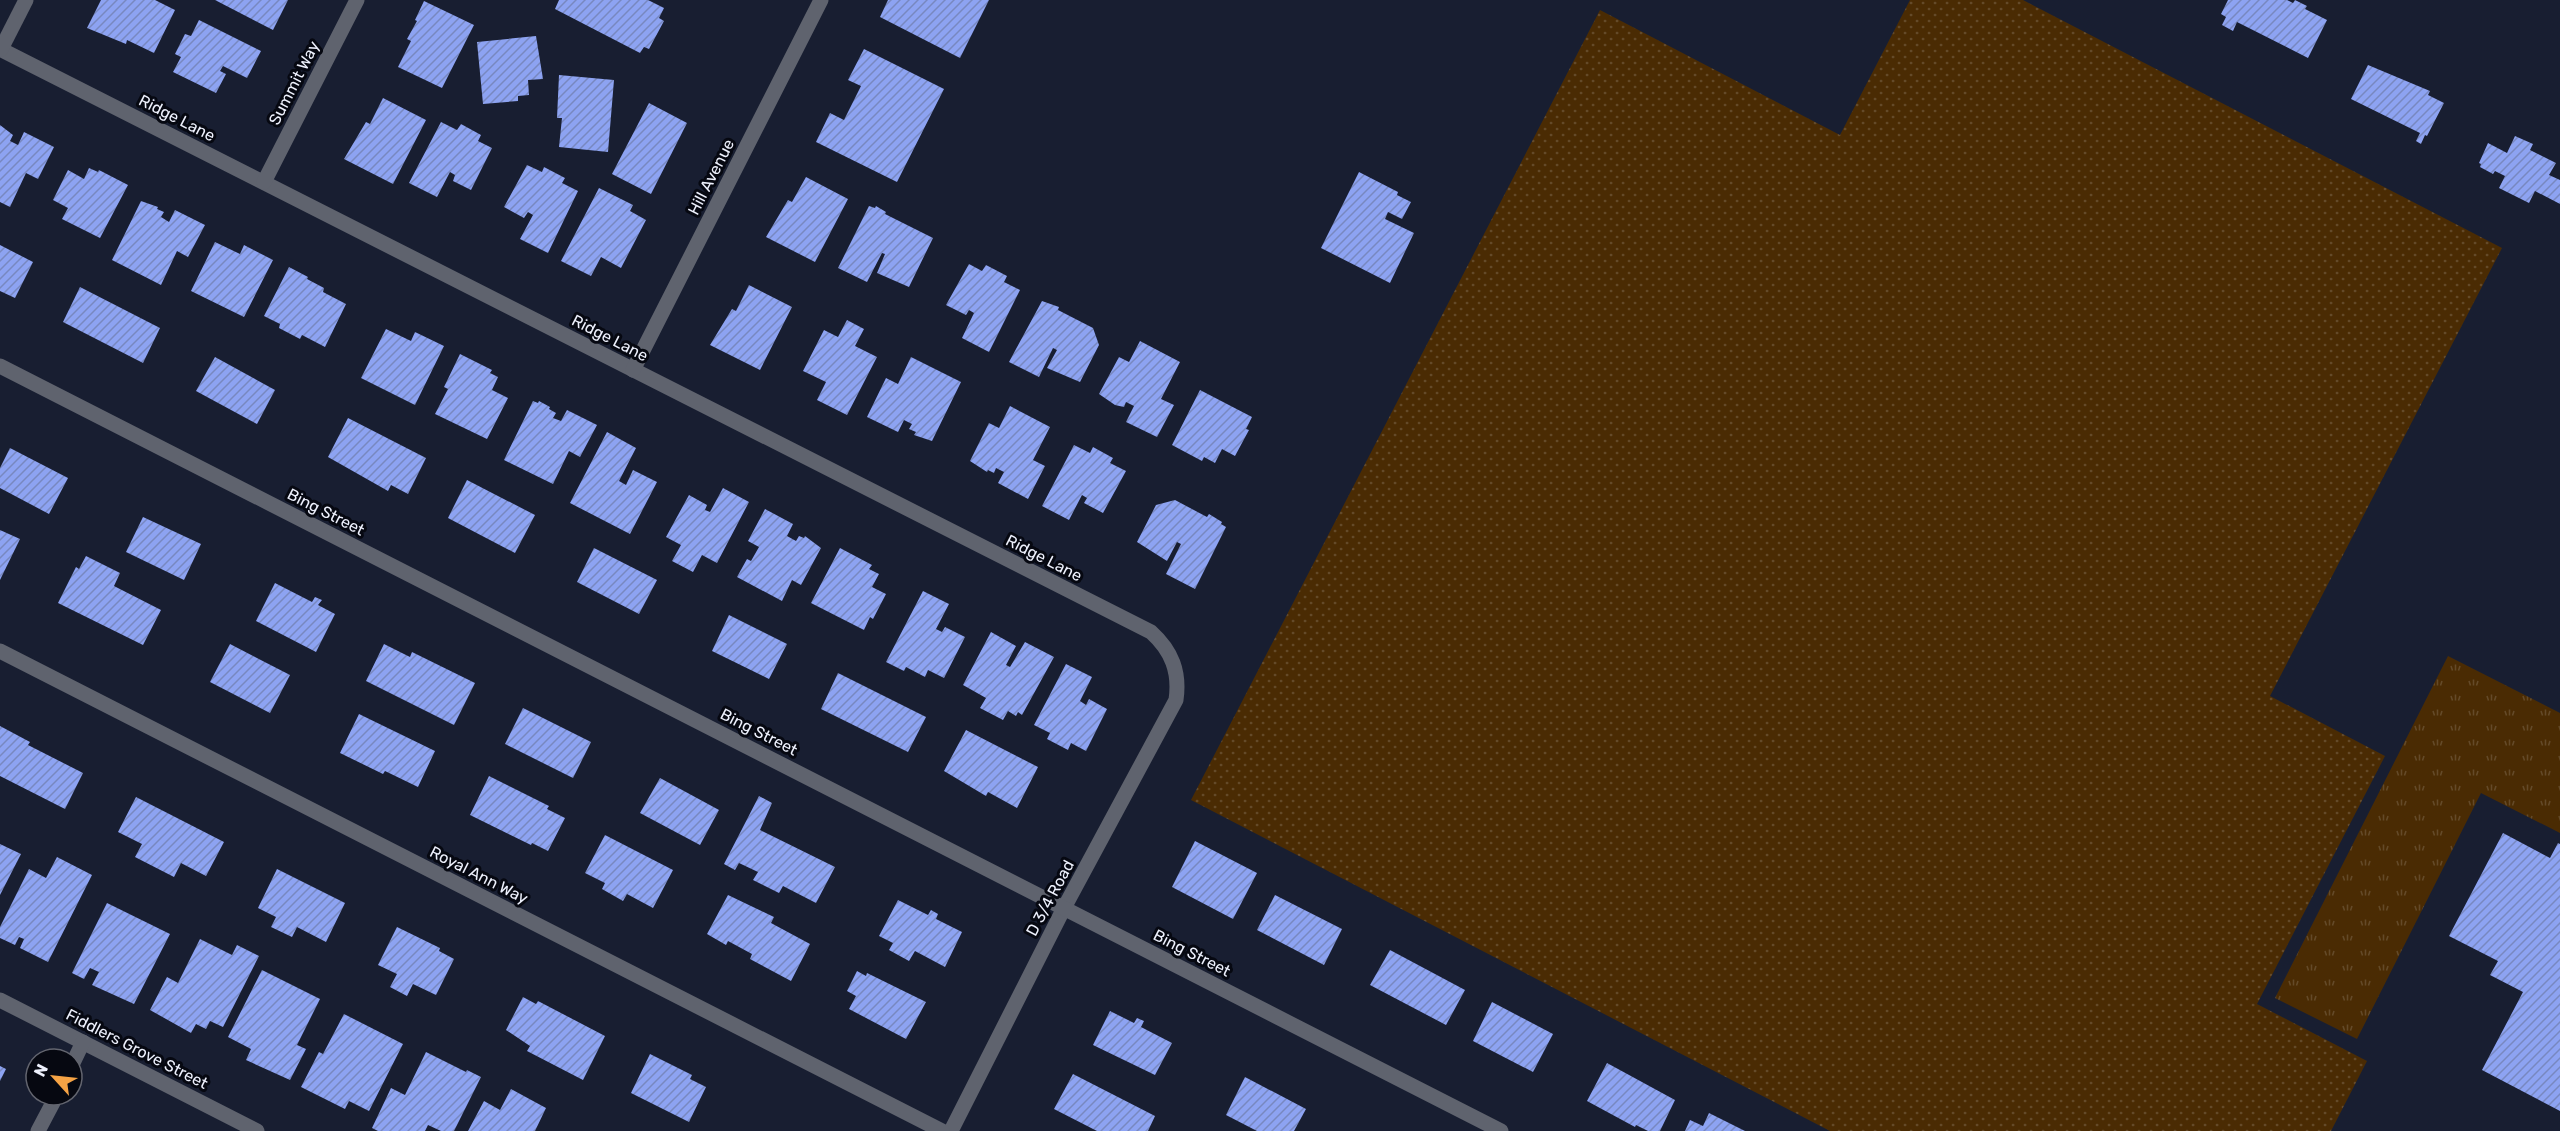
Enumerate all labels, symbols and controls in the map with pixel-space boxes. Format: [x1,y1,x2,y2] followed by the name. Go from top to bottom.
[265,38,323,128] street label: Summit Way
[136,91,218,145] street label: Ridge Lane
[684,136,738,218] street label: Hill Avenue
[569,311,651,365] street label: Ridge Lane
[284,484,368,540] street label: Bing Street
[1003,531,1085,585] street label: Ridge Lane
[717,704,801,760] street label: Bing Street
[427,842,531,908] street label: Royal Ann Way
[1022,857,1078,939] street label: D 3/4 Road
[1150,925,1234,981] street label: Bing Street
[63,1005,211,1093] street label: Fiddlers Grove Street
[24,1047,84,1107] north arrow
[30,1061,52,1080] text: N

